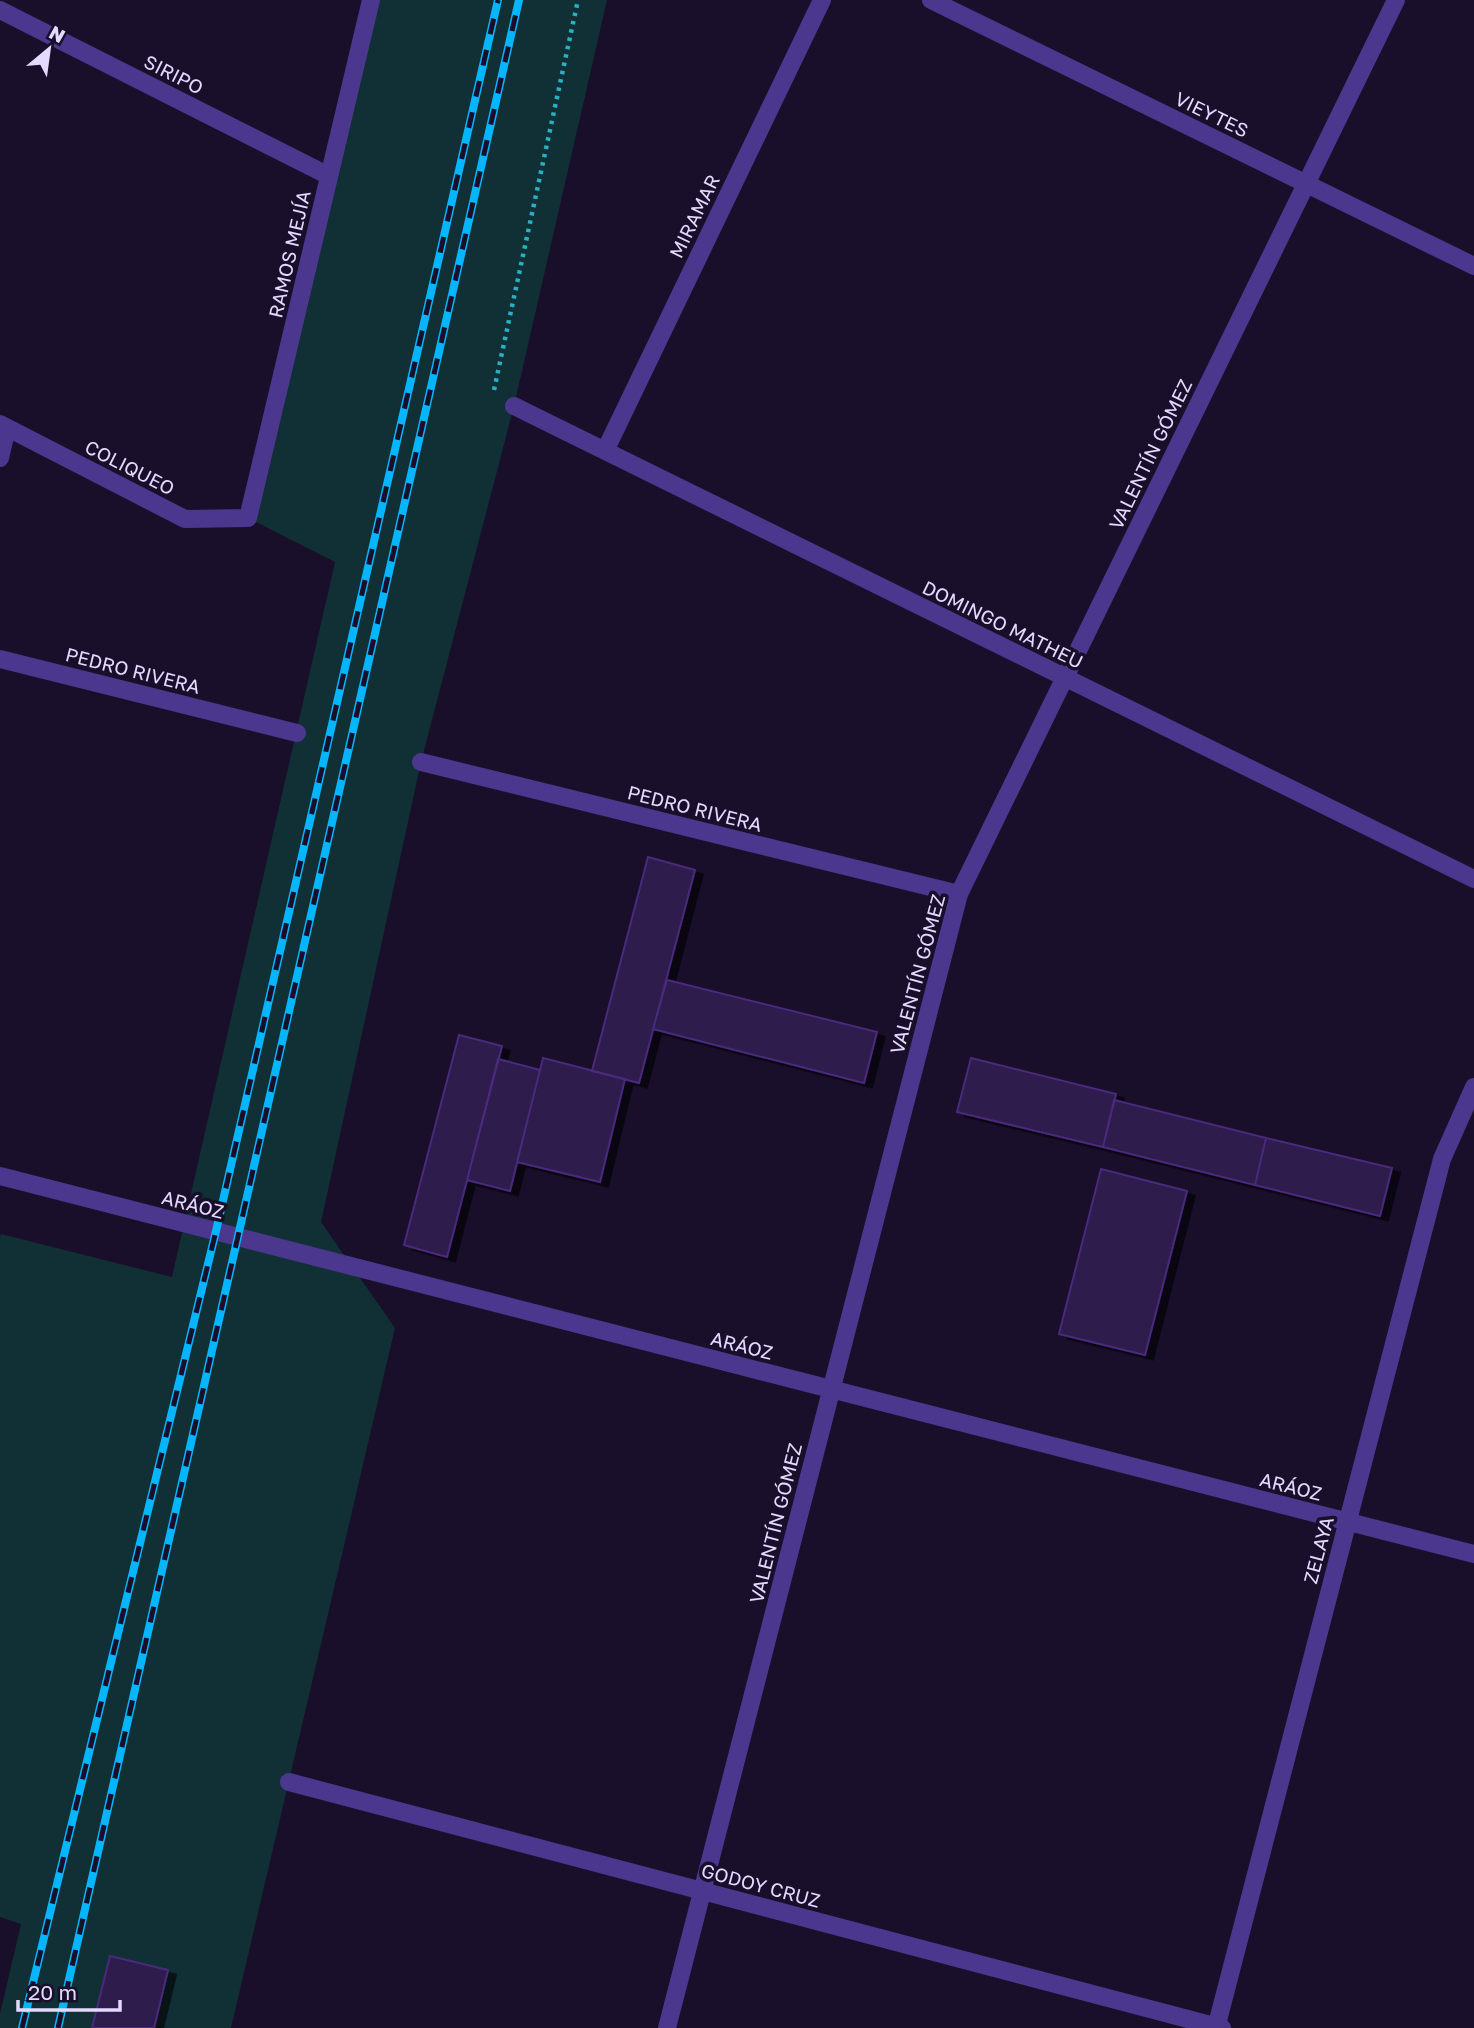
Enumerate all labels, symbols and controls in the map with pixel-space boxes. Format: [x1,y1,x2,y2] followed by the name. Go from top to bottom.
[14,14,84,84] north arrow
[46,20,69,47] text: N
[140,49,208,99] street label: SIRIPO
[1172,86,1252,142] street label: VIEYTES
[664,171,724,261] street label: MIRAMAR
[263,188,315,320] street label: RAMOS MEJÍA
[1104,375,1196,533] street label: VALENTÍN GÓMEZ
[81,435,179,499] street label: COLIQUEO
[919,575,1087,673] street label: DOMINGO MATHEU
[63,642,203,698] street label: PEDRO RIVERA
[625,780,765,836] street label: PEDRO RIVERA
[885,892,949,1056] street label: VALENTÍN GÓMEZ
[160,1185,226,1223] street label: ARÁOZ
[709,1326,775,1364] street label: ARÁOZ
[744,1440,806,1606] street label: VALENTÍN GÓMEZ
[1258,1467,1324,1505] street label: ARÁOZ
[1298,1514,1338,1586] street label: ZELAYA
[699,1858,823,1912] street label: GODOY CRUZ
[18,1968,119,2012] scale bar
[28,1979,77,2005] text: 20 m

